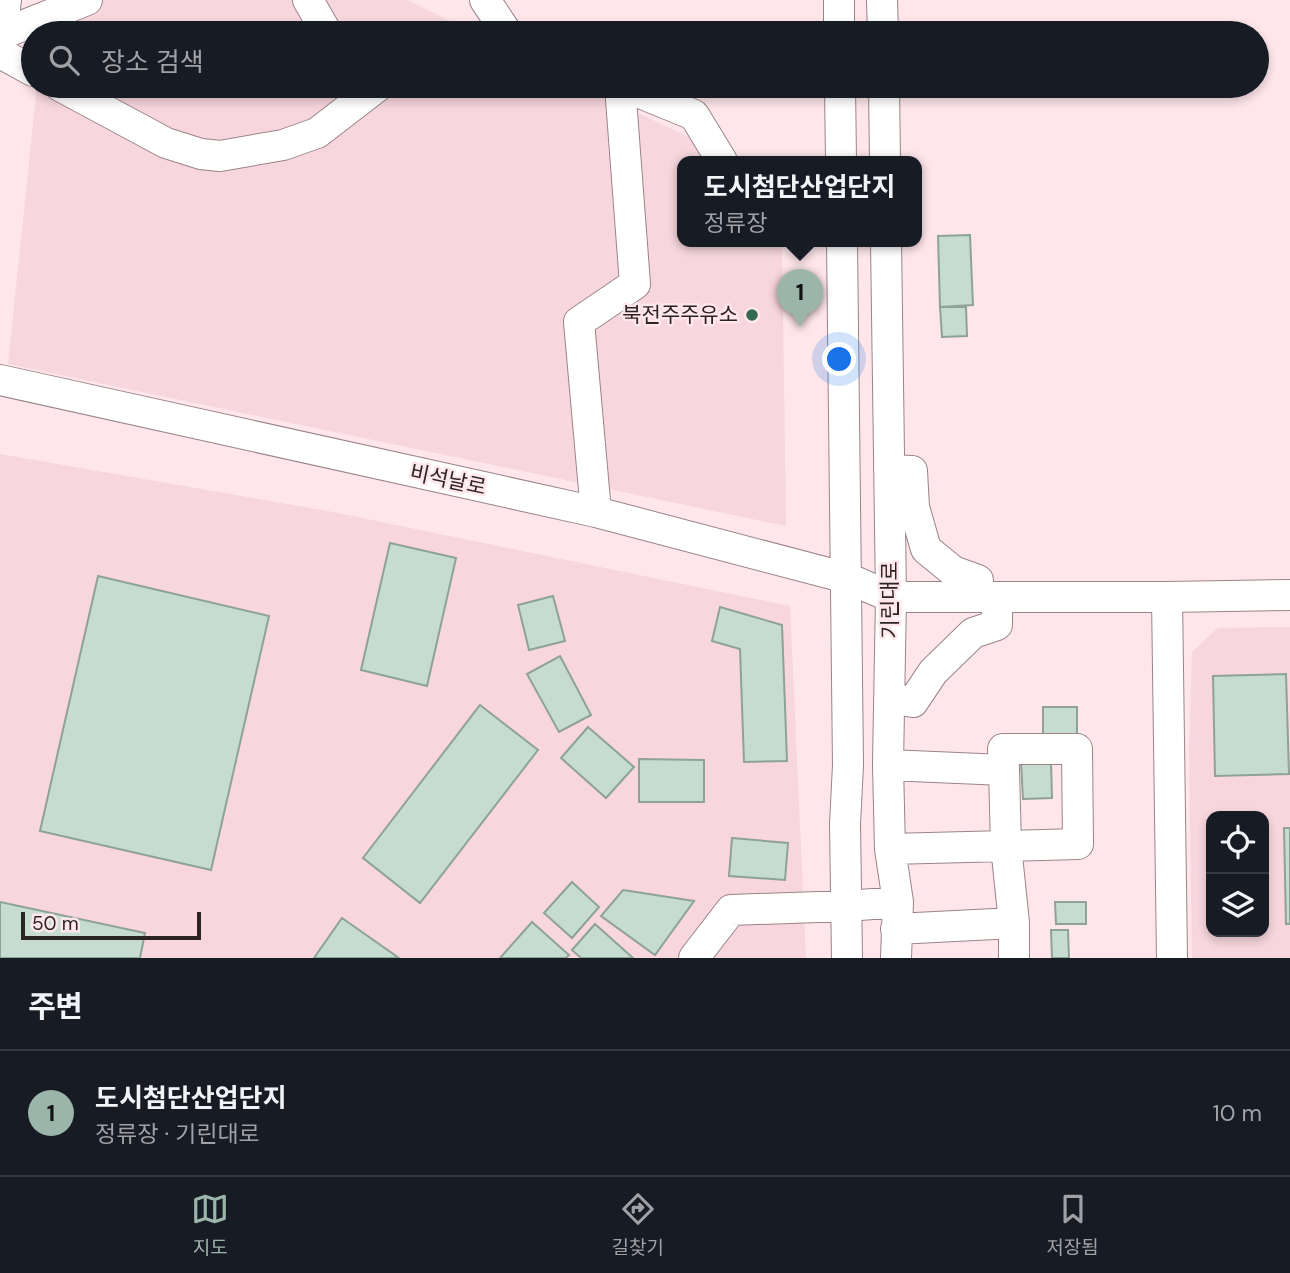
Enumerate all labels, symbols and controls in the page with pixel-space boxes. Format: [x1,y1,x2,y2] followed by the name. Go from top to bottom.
[21,21,1269,98] search box
[45,41,83,79] icon: search
[101,45,204,79] text: 장소 검색
[677,156,922,247] popup
[704,170,895,204] text: 도시첨단산업단지
[704,208,767,238] text: 정류장
[777,269,823,327] pin: 1
[622,301,738,329] place label: 북전주주유소
[744,307,760,323] marker: 북전주주유소
[822,342,856,376] your location
[407,458,489,502] street label: 비석날로
[876,561,904,639] street label: 기린대로
[1206,811,1269,937] map controls
[1206,811,1269,874] button: locate
[1206,874,1269,937] button: layers
[21,909,201,941] scale bar
[32,911,79,936] text: 50 m
[28,987,83,1026] text: 주변
[95,1081,286,1115] text: 도시첨단산업단지
[47,1098,55,1128] text: 1
[1212,1098,1262,1128] text: 10 m
[95,1119,260,1149] text: 정류장 · 기린대로
[191,1190,229,1260] tab: 지도
[612,1190,664,1260] tab: 길찾기
[1046,1190,1099,1260] tab: 저장됨

